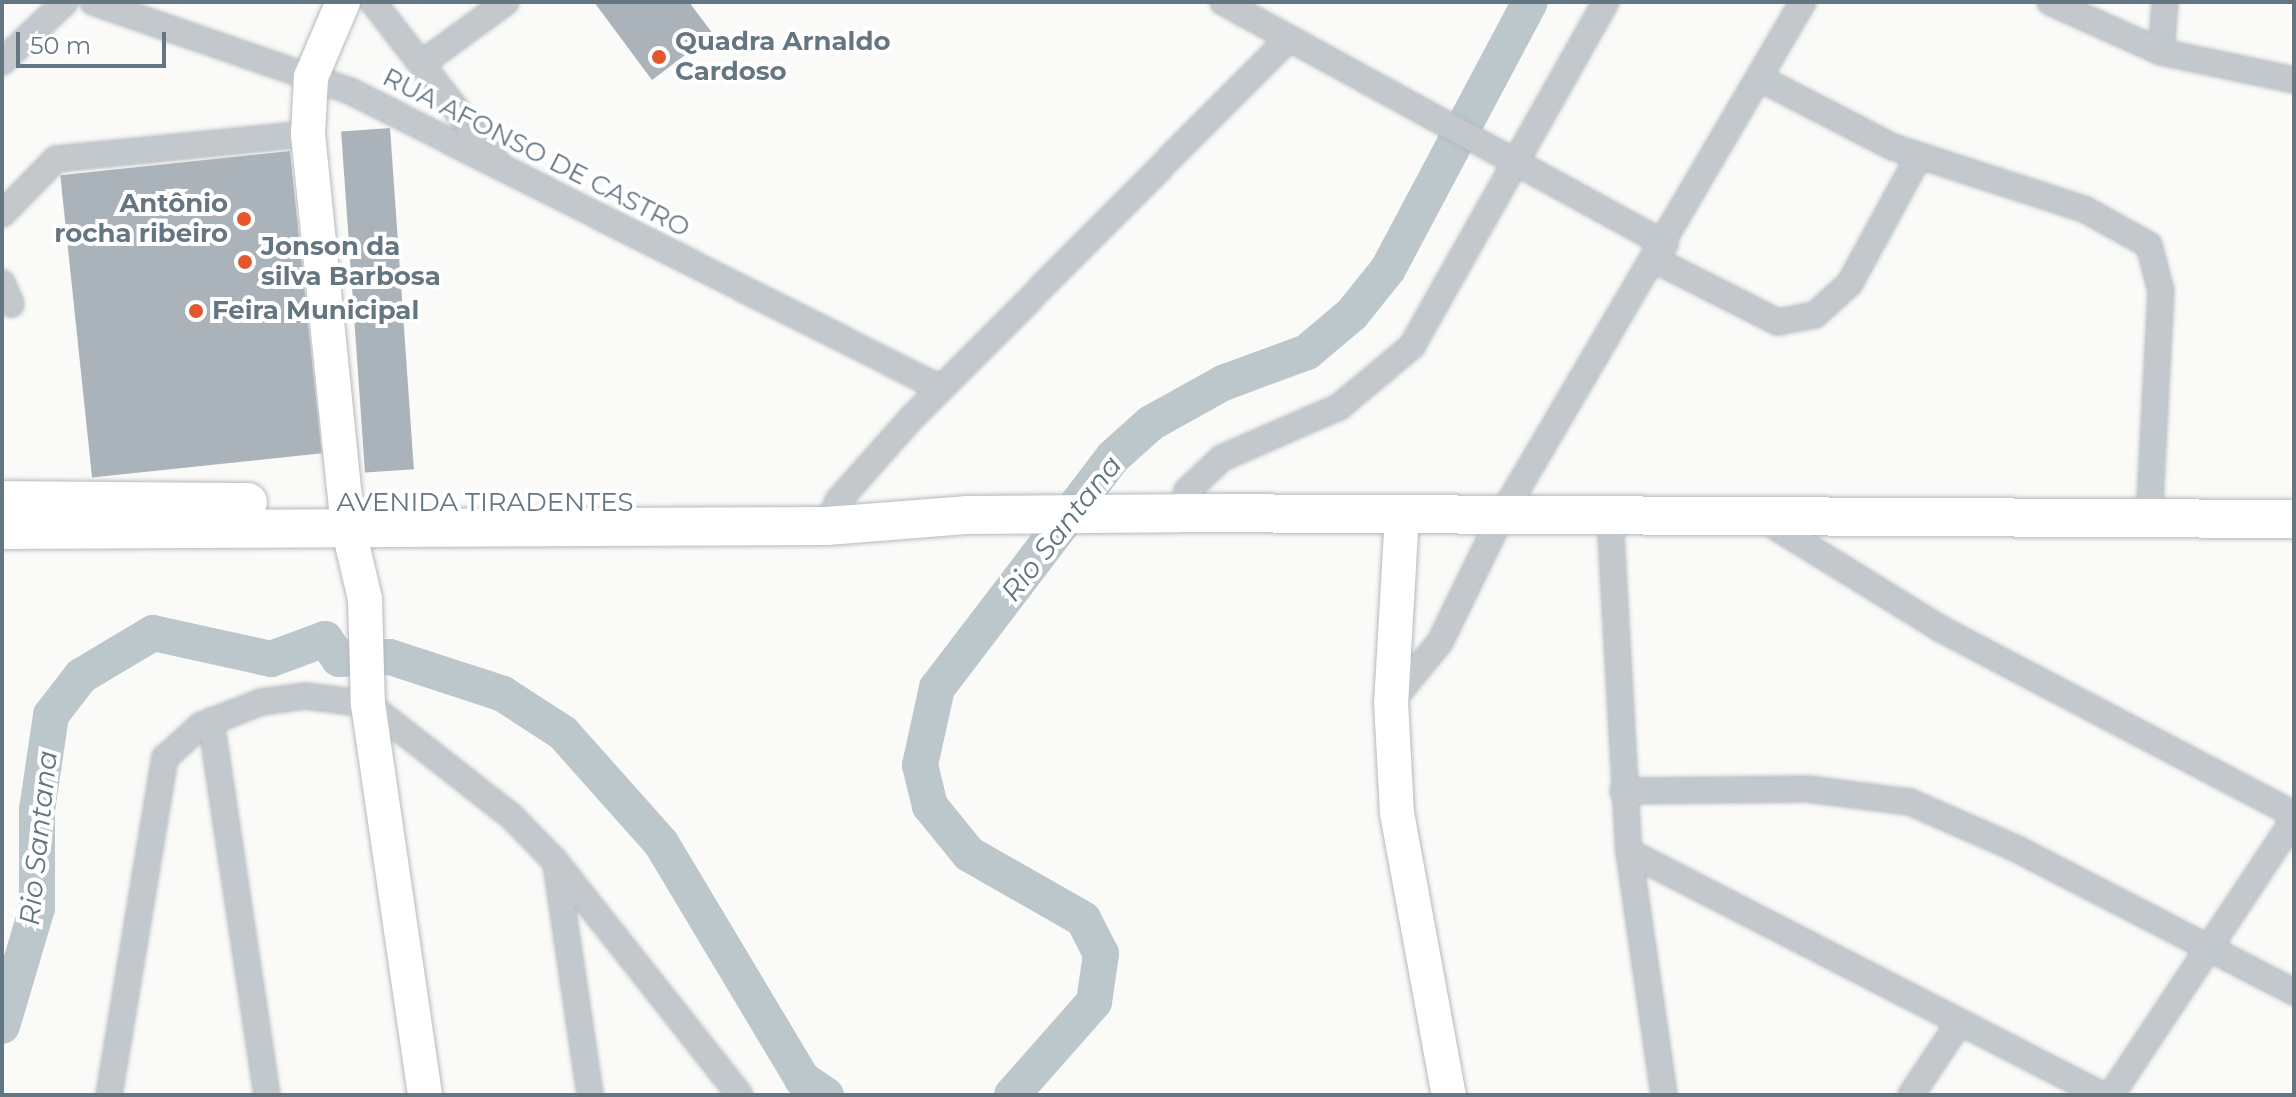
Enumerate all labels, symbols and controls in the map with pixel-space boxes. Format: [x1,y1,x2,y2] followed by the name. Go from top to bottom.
[20,16,170,66] scale bar
[675,26,890,88] place label: Quadra Arnaldo Cardoso
[30,31,91,60] text: 50 m
[650,48,668,66] marker: Quadra Arnaldo Cardoso
[377,62,695,244] street label: RUA AFONSO DE CASTRO
[54,188,228,250] place label: Antônio rocha ribeiro
[235,210,253,228] marker: Antônio rocha ribeiro
[261,231,441,292] place label: Jonson da silva Barbosa
[236,253,254,271] marker: Jonson da silva Barbosa
[212,295,419,327] place label: Feira Municipal
[187,302,205,320] marker: Feira Municipal
[994,448,1128,608] water label: Rio Santana
[336,487,634,519] street label: AVENIDA TIRADENTES
[12,749,64,927] water label: Rio Santana

